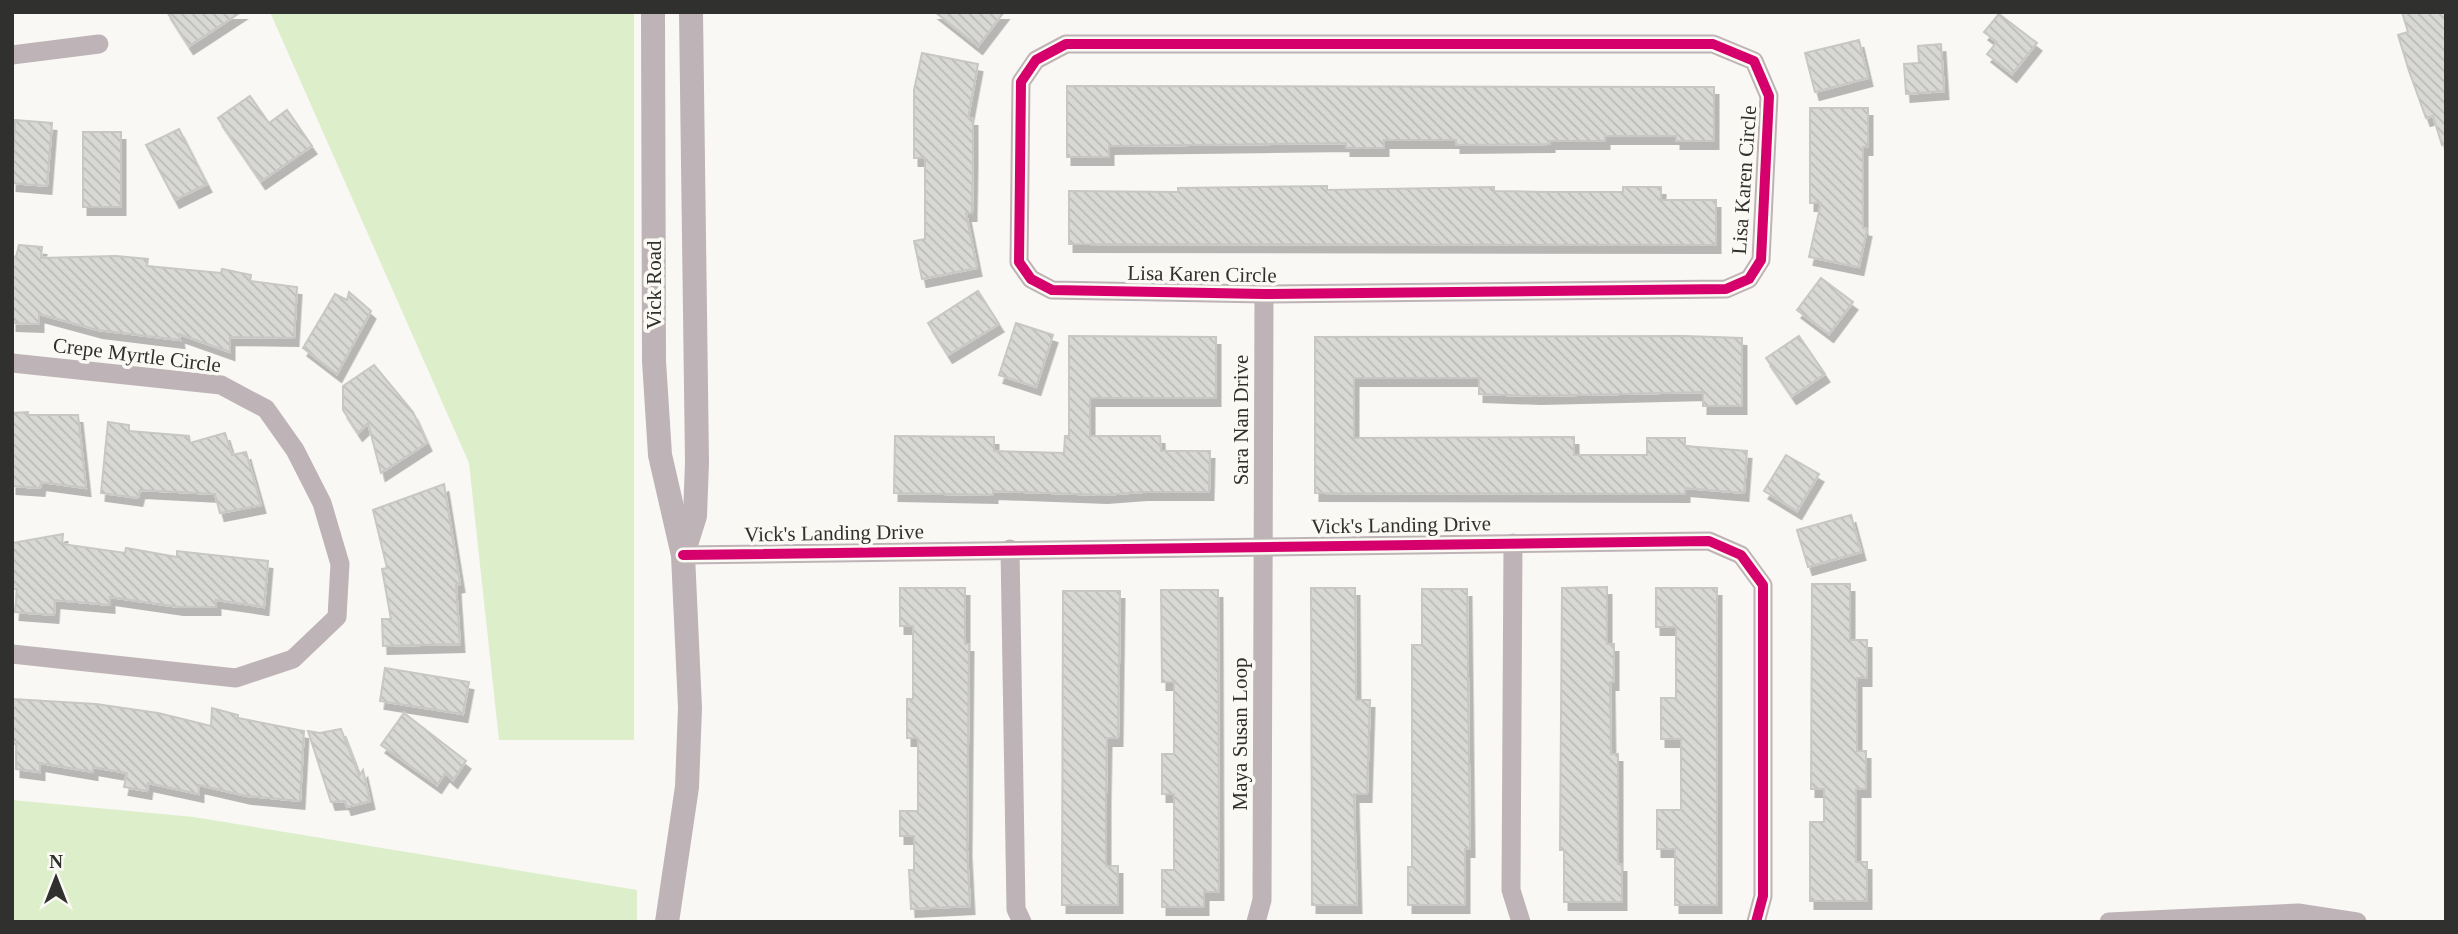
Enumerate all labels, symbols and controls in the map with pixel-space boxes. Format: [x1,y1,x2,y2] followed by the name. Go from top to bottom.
[1727,105,1761,255] street label: Lisa Karen Circle
[642,240,666,330] street label: Vick Road
[1127,261,1277,287] street label: Lisa Karen Circle
[52,333,222,377] street label: Crepe Myrtle Circle
[1229,355,1253,485] street label: Sara Nan Drive
[1311,511,1491,539] street label: Vick's Landing Drive
[744,519,924,547] street label: Vick's Landing Drive
[1228,658,1252,810] street label: Maya Susan Loop
[21,843,91,913] north arrow
[49,851,63,872] text: N

